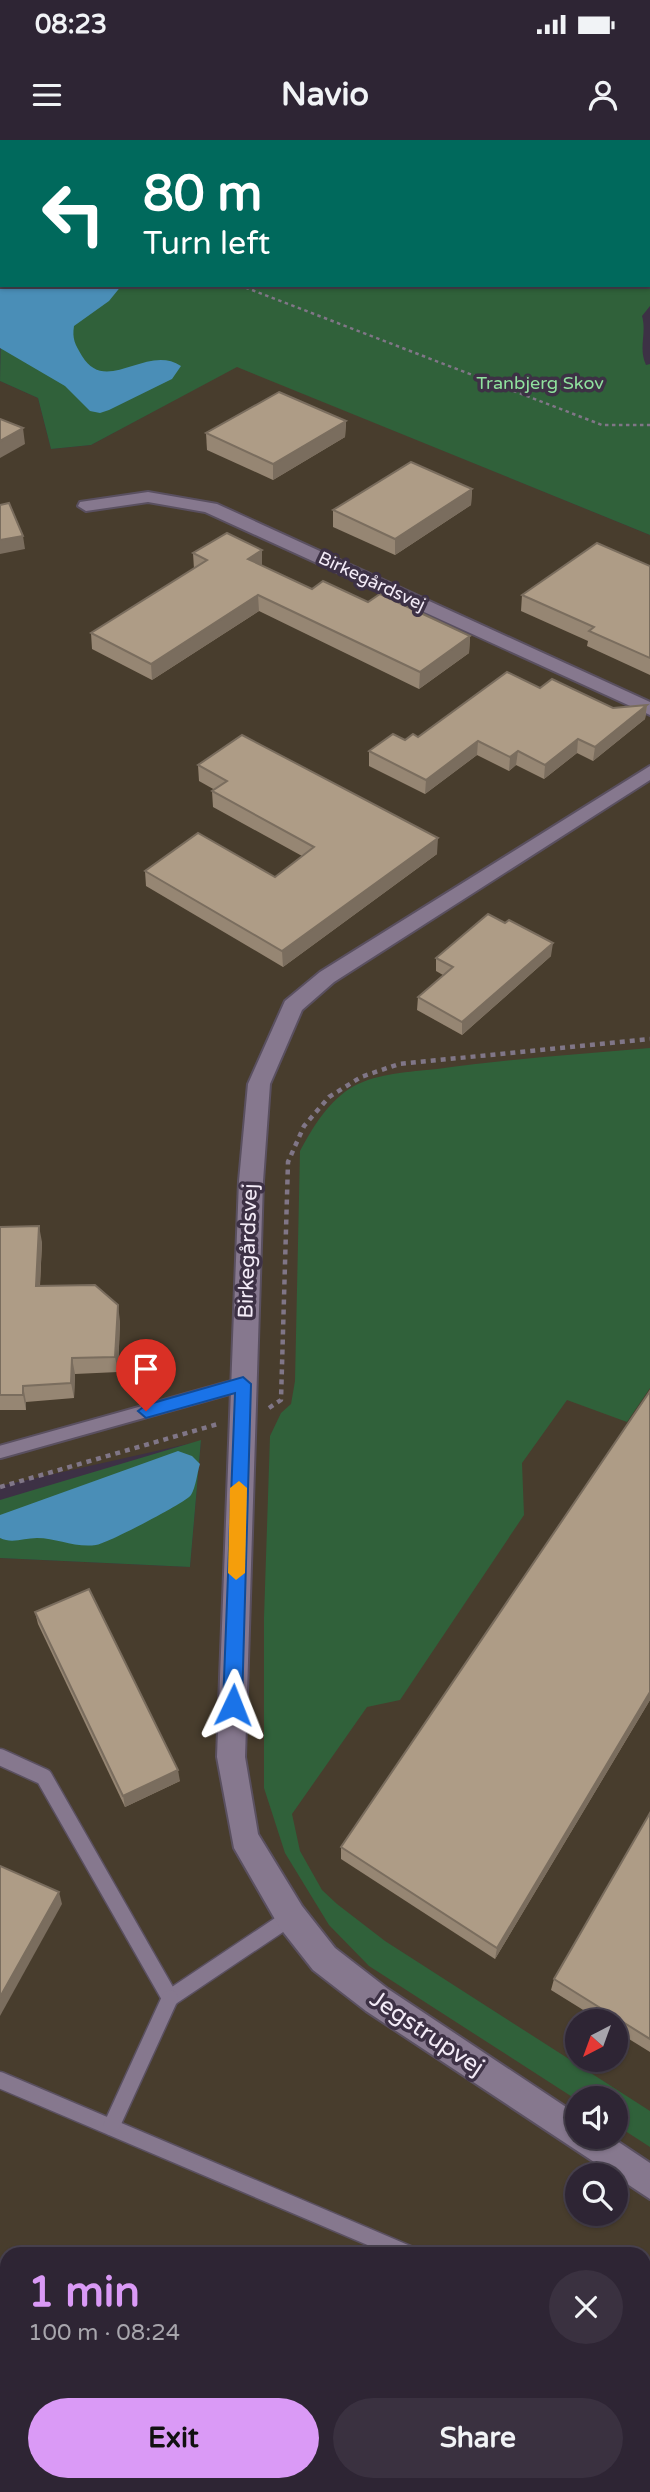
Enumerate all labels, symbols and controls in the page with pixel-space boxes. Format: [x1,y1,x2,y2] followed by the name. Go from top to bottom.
[35,9,107,40] text: 08:23
[28,76,66,114] icon: menu
[281,76,369,114] text: Navio
[584,76,622,114] icon: person
[143,165,262,224] text: 80 m
[28,168,119,259] icon: left
[143,225,270,263] text: Turn left
[476,372,604,394] park label: Tranbjerg Skov
[315,547,429,615] street label: Birkegårdsvej
[233,1183,263,1319] street label: Birkegårdsvej
[116,1339,176,1411] pin
[127,1350,165,1388] icon: arrive
[196,1668,270,1742] position arrow
[364,1984,490,2082] street label: Jegstrupvej
[565,2009,628,2072] north arrow
[565,2009,628,2226] map controls
[565,2086,628,2149] button: sound
[565,2163,628,2226] button: search
[28,2267,140,2318] text: 1 min
[549,2270,623,2344] button: close
[28,2319,180,2347] text: 100 m · 08:24
[28,2398,319,2478] button: Exit
[333,2398,623,2478] button: Share

